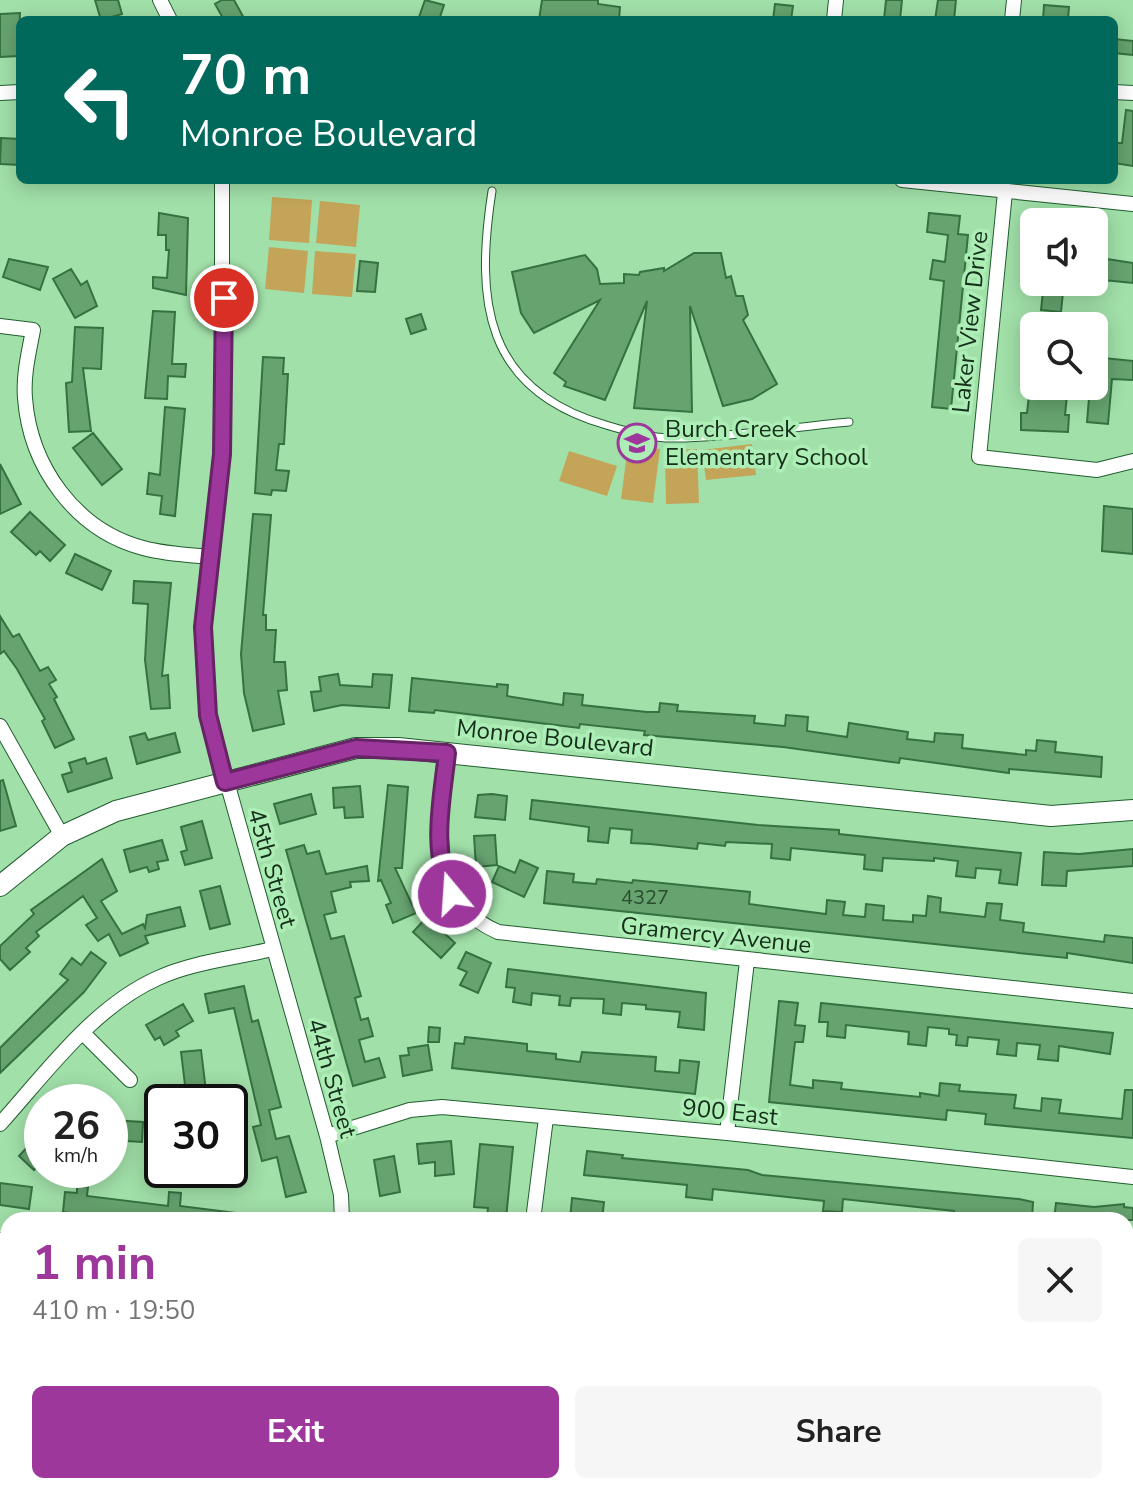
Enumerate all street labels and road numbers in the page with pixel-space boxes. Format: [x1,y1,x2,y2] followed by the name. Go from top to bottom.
[945,229,995,415] street label: Laker View Drive
[455,712,655,764] street label: Monroe Boulevard
[240,805,304,932] street label: 45th Street
[619,909,813,961] street label: Gramercy Avenue
[300,1015,364,1142] street label: 44th Street
[681,1091,780,1133] street label: 900 East

